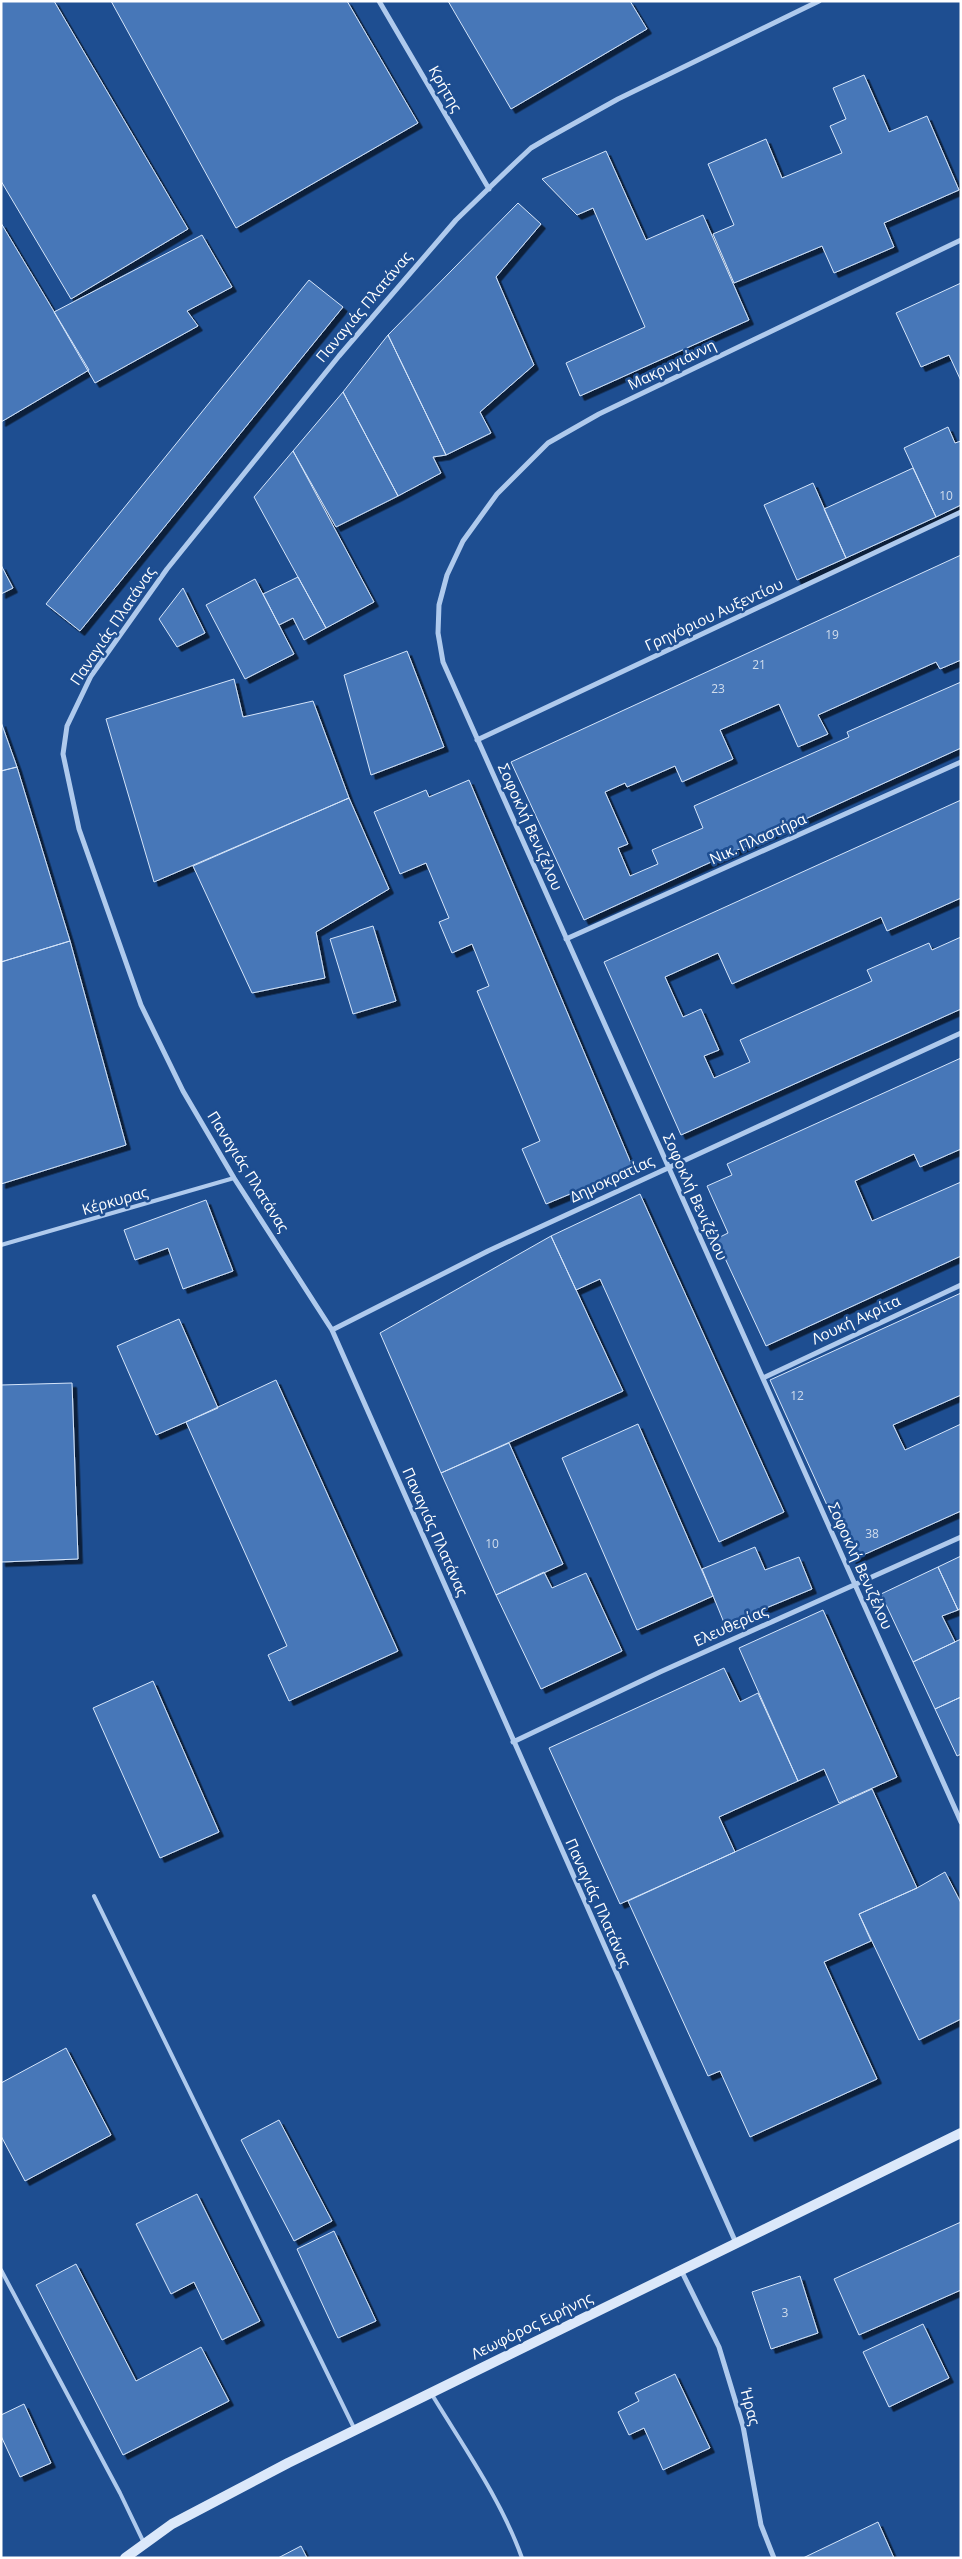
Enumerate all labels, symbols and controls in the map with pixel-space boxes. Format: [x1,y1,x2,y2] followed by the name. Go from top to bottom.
[424,61,467,116] street label: Κρήτης
[311,247,416,366] street label: Παναγιάς Πλατάνας
[624,334,719,394] street label: Μακρυγιάννη
[939,487,953,504] house number: 10
[65,562,159,689] street label: Παναγιάς Πλατάνας
[641,573,786,655] street label: Γρηγόριου Αυξεντίου
[825,626,839,643] house number: 19
[752,656,766,673] house number: 21
[711,680,725,697] house number: 23
[494,760,568,893] street label: Σοφοκλή Βενιζέλου
[706,808,809,868] street label: Νικ. Πλαστήρα
[203,1107,294,1236] street label: Παναγιάς Πλατάνας
[659,1130,733,1263] street label: Σοφοκλή Βενιζέλου
[566,1150,657,1206] street label: Δημοκρατίας
[79,1181,150,1219] street label: Κέρκυρας
[808,1290,903,1348] street label: Λουκή Ακρίτα
[790,1387,804,1404] house number: 12
[398,1464,473,1599] street label: Παναγιάς Πλατάνας
[824,1499,898,1632] street label: Σοφοκλή Βενιζέλου
[865,1525,879,1542] house number: 38
[485,1535,499,1552] house number: 10
[690,1600,771,1650] street label: Ελευθερίας
[561,1835,636,1970] street label: Παναγιάς Πλατάνας
[467,2287,596,2363] street label: Λεωφόρος Ειρήνης
[782,2304,789,2321] house number: 3
[736,2385,766,2428] street label: Ήρας

